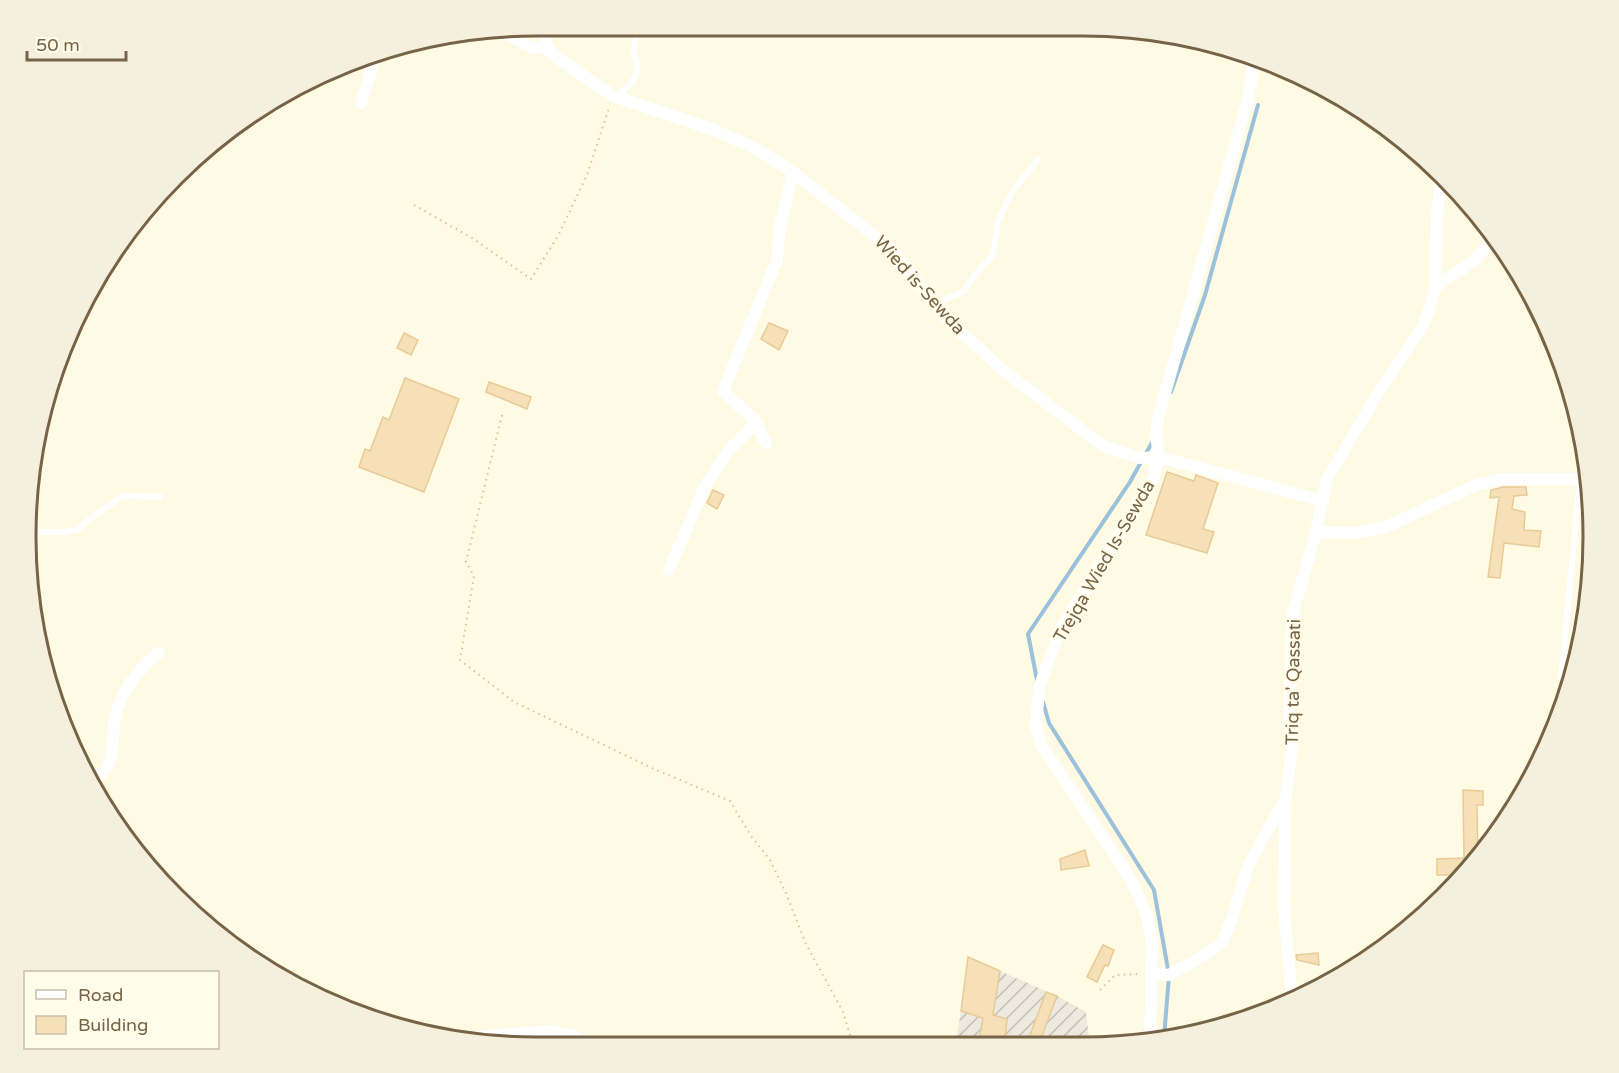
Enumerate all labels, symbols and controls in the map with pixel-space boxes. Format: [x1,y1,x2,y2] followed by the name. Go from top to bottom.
[27,24,126,62] scale bar
[36,34,80,56] text: 50 m
[870,231,970,339] street label: Wied is-Sewda
[1049,476,1159,646] street label: Trejqa Wied Is-Sewda
[1281,619,1305,745] street label: Triq ta' Qassati
[24,971,219,1049] legend
[78,984,123,1006] text: Road
[78,1014,148,1036] text: Building

